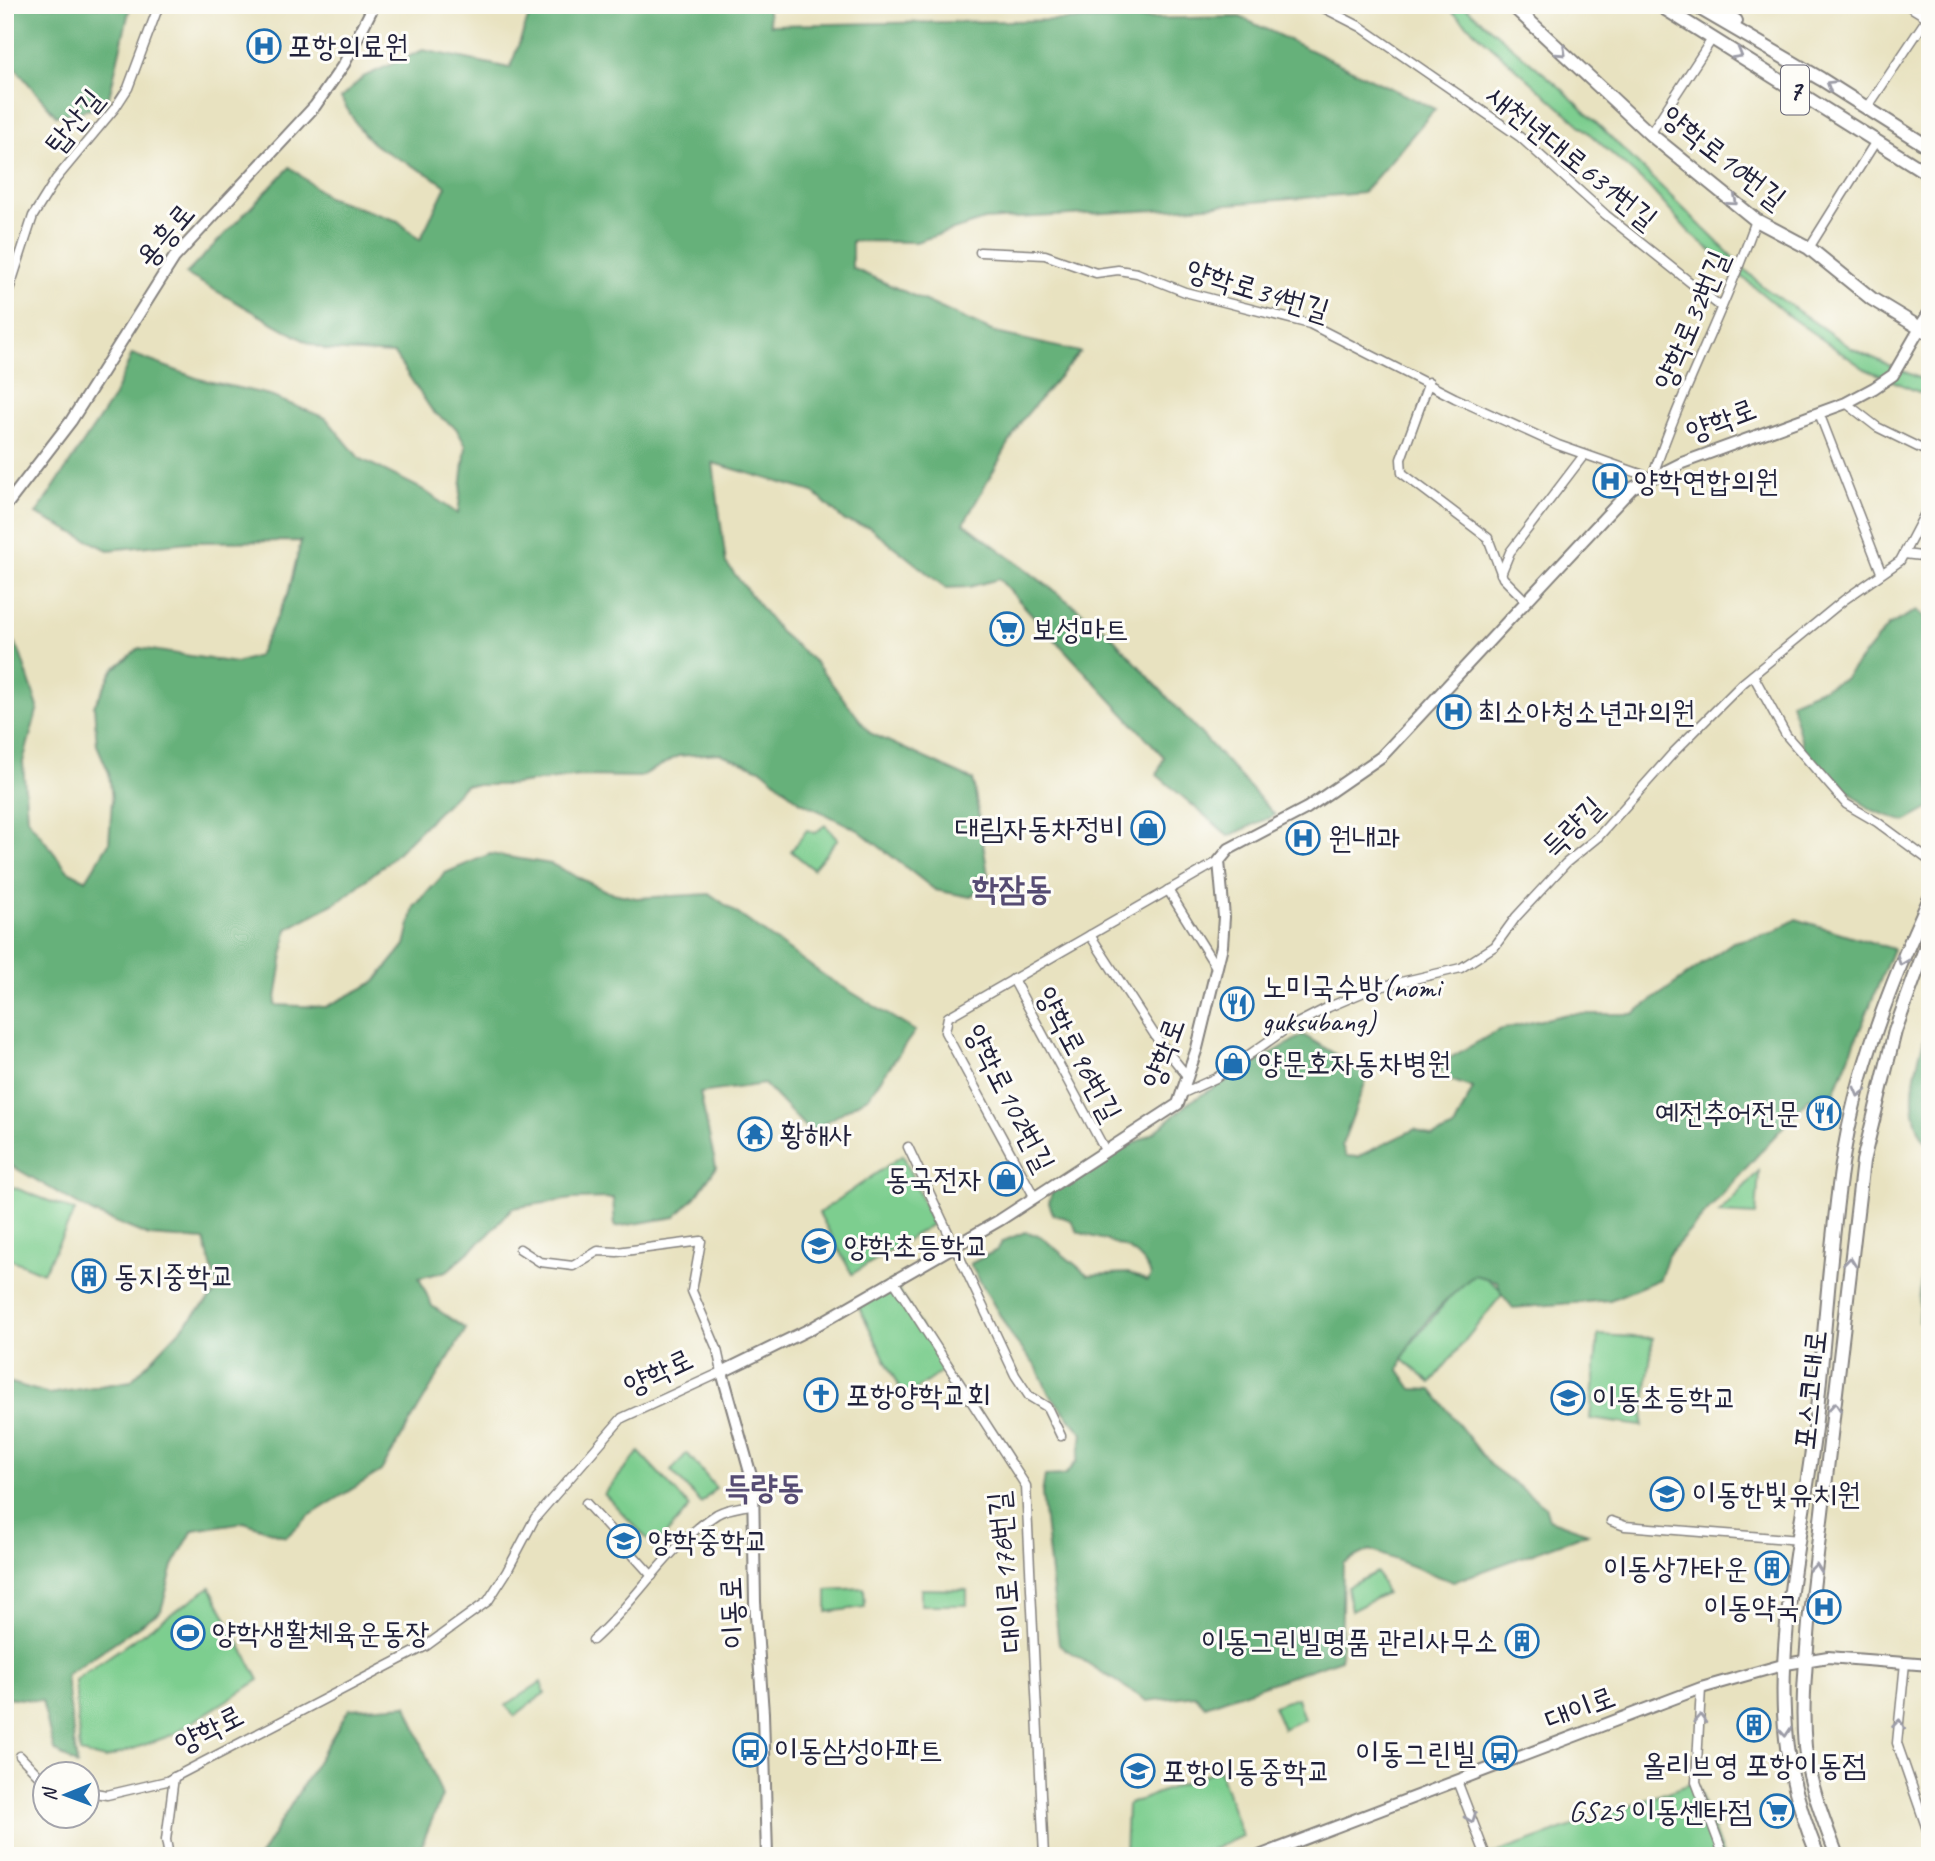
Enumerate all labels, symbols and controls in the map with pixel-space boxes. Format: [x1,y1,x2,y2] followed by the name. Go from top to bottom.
[245,27,283,65] hospital icon: 포항의료원
[288,27,409,65] place label: 포항의료원
[1554,43,1567,56] one-way arrow
[1730,46,1743,59] one-way arrow
[1781,66,1809,114] road number: 7
[1479,76,1665,238] street label: 새천년대로631번길
[36,81,112,161] street label: 탑산길
[1825,81,1838,94] one-way arrow
[1654,97,1794,217] street label: 양학로10번길
[1725,193,1738,205] one-way arrow
[127,195,203,275] street label: 용흥로
[1645,245,1737,395] street label: 양학로32번길
[1182,250,1334,330] street label: 양학로34번길
[1680,389,1762,451] street label: 양학로
[1591,462,1629,500] hospital icon: 양학연합의원
[1634,462,1779,500] place label: 양학연합의원
[988,610,1026,648] supermarket icon: 보성마트
[1032,610,1129,648] place label: 보성마트
[1435,693,1473,731] hospital icon: 최소아청소년과의원
[1478,693,1695,731] place label: 최소아청소년과의원
[1533,788,1611,866] street label: 득량길
[955,809,1124,847] place label: 대림자동차정비
[1129,809,1167,847] shop icon: 대림자동차정비
[1284,819,1322,857] hospital icon: 원내과
[1328,819,1400,857] place label: 원내과
[971,867,1052,909] district label: 학잠동
[1897,954,1911,966] one-way arrow
[1262,968,1444,1040] place label: 노미국수방(nomi guksubang)
[1028,980,1130,1128] street label: 양학로96번길
[1218,985,1256,1023] restaurant icon: 노미국수방(nomi guksubang)
[1133,1012,1193,1094] street label: 양학로
[956,1018,1064,1178] street label: 양학로102번길
[1214,1044,1252,1082] shop icon: 양문호자동차병원
[1258,1044,1451,1082] place label: 양문호자동차병원
[1853,1086,1867,1098] one-way arrow
[1655,1094,1800,1132] place label: 예전추어전문
[1805,1094,1843,1132] restaurant icon: 예전추어전문
[736,1115,774,1153] temple icon: 황해사
[780,1115,852,1153] place label: 황해사
[885,1160,982,1198] place label: 동국전자
[987,1160,1025,1198] shop icon: 동국전자
[800,1227,838,1265] school or university icon: 양학초등학교
[844,1227,989,1265] place label: 양학초등학교
[1842,1256,1857,1268] one-way arrow
[70,1257,108,1295] building icon: 동지중학교
[114,1257,235,1295] place label: 동지중학교
[1785,1328,1835,1452] street label: 포스코대로
[617,1339,699,1405] street label: 양학로
[802,1376,840,1414] church icon: 포항양학교회
[846,1376,991,1414] place label: 포항양학교회
[1549,1379,1587,1417] school or university icon: 이동초등학교
[1592,1379,1737,1417] place label: 이동초등학교
[1827,1401,1842,1412] one-way arrow
[724,1466,804,1508] district label: 득량동
[1648,1475,1686,1513] school or university icon: 이동한빛유치원
[1692,1475,1861,1513] place label: 이동한빛유치원
[979,1490,1031,1654] street label: 대이로176번길
[605,1522,643,1560] school or university icon: 양학중학교
[648,1522,769,1560] place label: 양학중학교
[1603,1549,1748,1587] place label: 이동상가타운
[1753,1549,1791,1587] building icon: 이동상가타운
[1809,1562,1824,1573] one-way arrow
[711,1576,753,1650] street label: 이동로
[1703,1588,1800,1626] place label: 이동약국
[1805,1588,1843,1626] hospital icon: 이동약국
[169,1614,207,1652] sports icon: 양학생활체육운동장
[212,1614,429,1652] place label: 양학생활체육운동장
[1201,1622,1498,1660] place label: 이동그린빌명품 관리사무소
[1503,1622,1541,1660] building icon: 이동그린빌명품 관리사무소
[1539,1677,1621,1739] street label: 대이로
[168,1696,250,1762] street label: 양학로
[1735,1706,1773,1744] building icon: 올리브영 포항이동점
[1692,1713,1707,1724] one-way arrow
[1891,1718,1906,1729] one-way arrow
[1777,1727,1792,1738] one-way arrow
[731,1731,769,1769] bus stop icon: 이동삼성아파트
[774,1731,943,1769] place label: 이동삼성아파트
[1355,1734,1476,1772] place label: 이동그린빌
[1481,1734,1519,1772] bus stop icon: 이동그린빌
[1642,1746,1866,1784] place label: 올리브영 포항이동점
[1119,1752,1157,1790] school or university icon: 포항이동중학교
[1162,1752,1331,1790] place label: 포항이동중학교
[32,1759,102,1829] north arrow
[38,1786,62,1801] text: N
[1568,1792,1752,1830] place label: GS25 이동센타점
[1758,1792,1796,1830] supermarket icon: GS25 이동센타점
[1463,1812,1477,1824] one-way arrow

